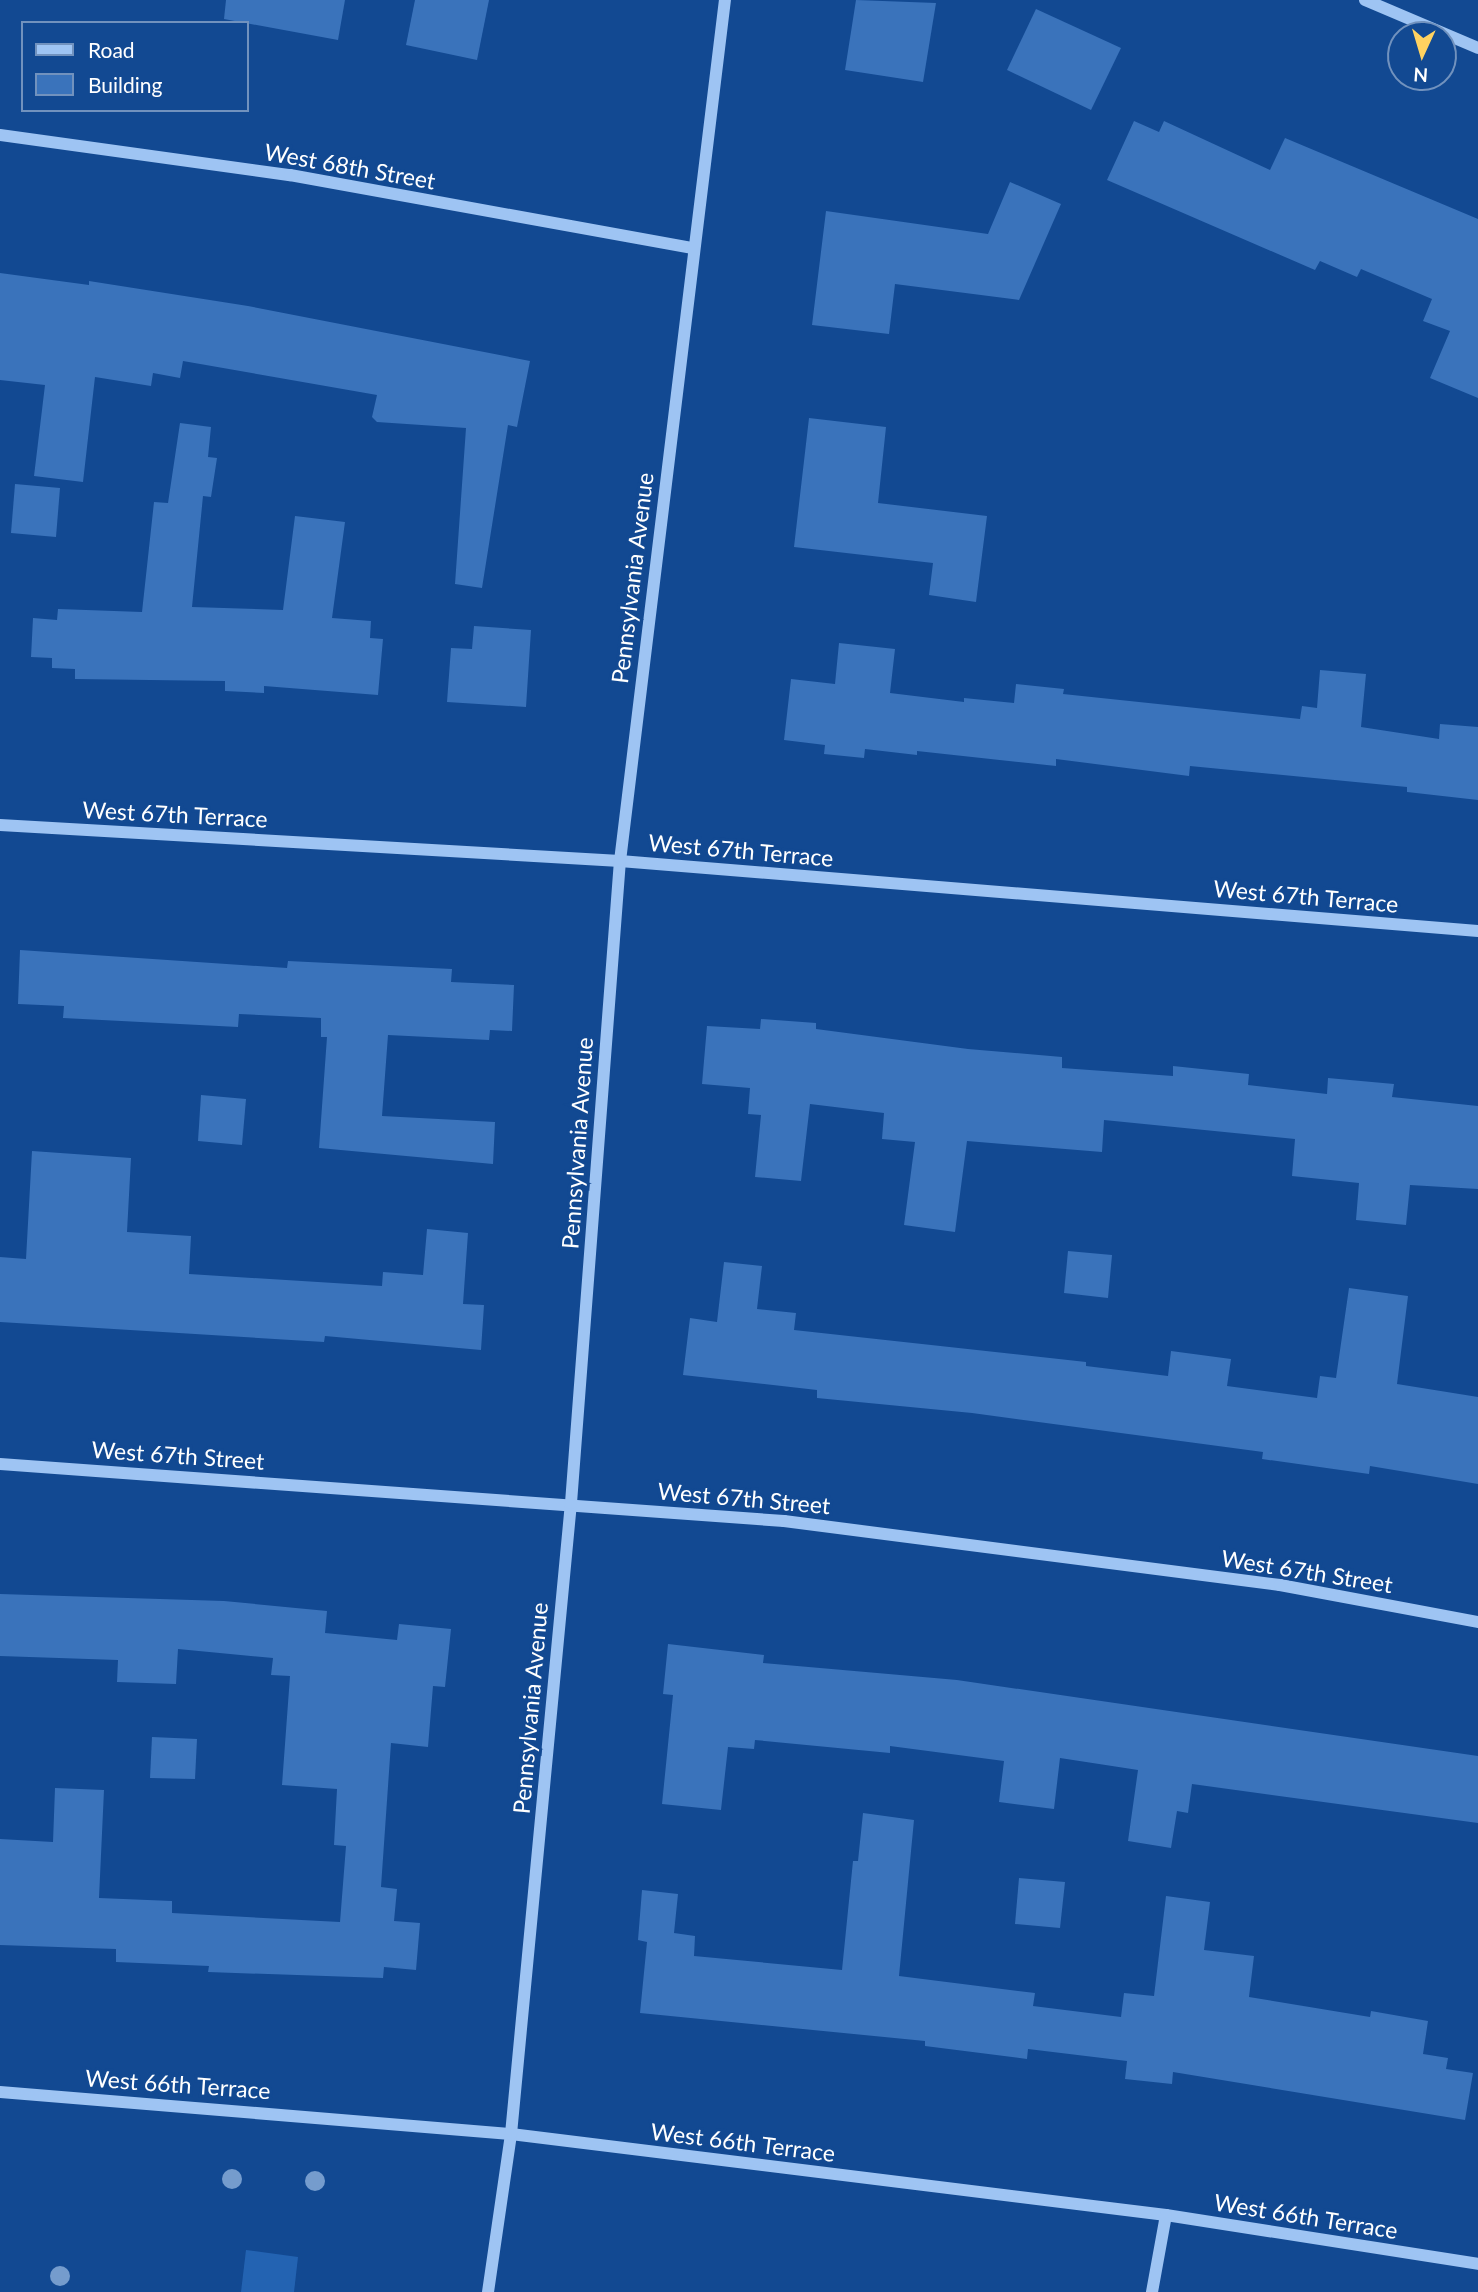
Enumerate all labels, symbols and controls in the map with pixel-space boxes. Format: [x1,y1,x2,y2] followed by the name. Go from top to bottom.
[21,21,248,112] legend
[1387,21,1457,91] north arrow
[88,37,135,62] text: Road
[1413,63,1429,87] text: N
[88,72,163,97] text: Building
[262,137,438,195] street label: West 68th Street
[605,471,659,685] street label: Pennsylvania Avenue
[81,795,269,833] street label: West 67th Terrace
[647,828,835,872] street label: West 67th Terrace
[1212,874,1400,918] street label: West 67th Terrace
[556,1036,598,1250] street label: Pennsylvania Avenue
[91,1435,265,1475] street label: West 67th Street
[657,1477,831,1519] street label: West 67th Street
[1219,1544,1395,1598] street label: West 67th Street
[507,1601,553,1815] street label: Pennsylvania Avenue
[84,2064,272,2104] street label: West 66th Terrace
[649,2117,837,2167] street label: West 66th Terrace
[1212,2188,1400,2244] street label: West 66th Terrace

